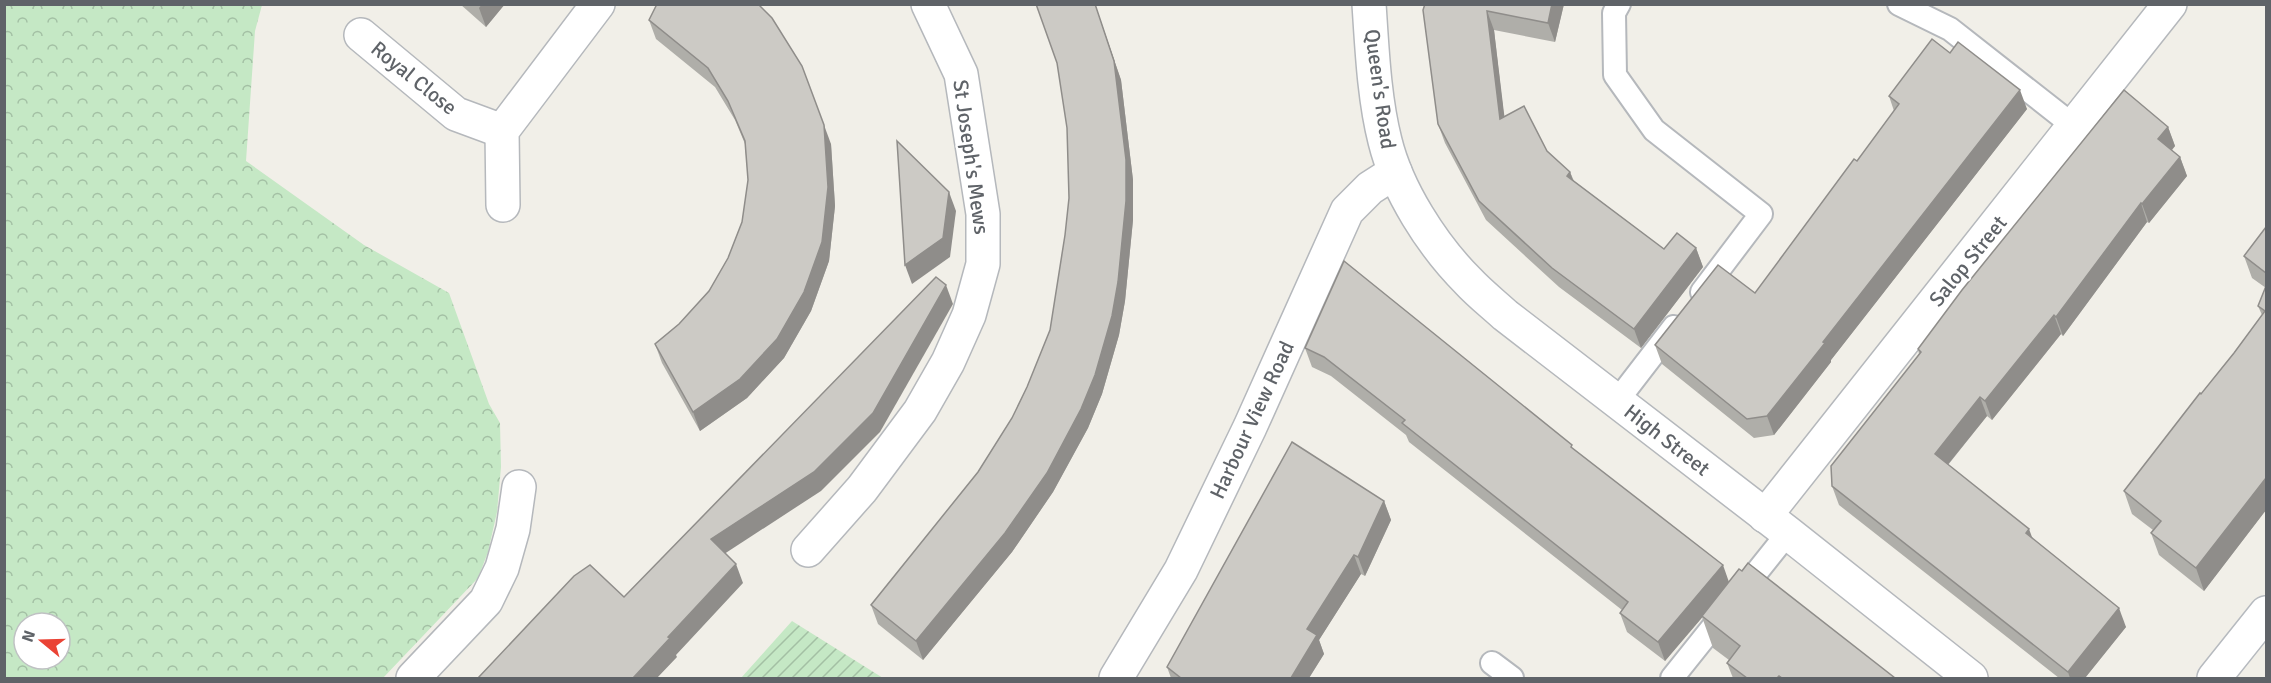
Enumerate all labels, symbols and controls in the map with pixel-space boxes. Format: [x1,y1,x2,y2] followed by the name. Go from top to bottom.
[1359,27,1401,151] street label: Queen's Road
[366,35,462,121] street label: Royal Close
[947,78,995,236] street label: St Joseph's Mews
[1923,210,2013,312] street label: Salop Street
[1204,337,1300,503] street label: Harbour View Road
[1619,398,1715,482] street label: High Street
[12,611,72,671] north arrow
[17,628,40,645] text: N

